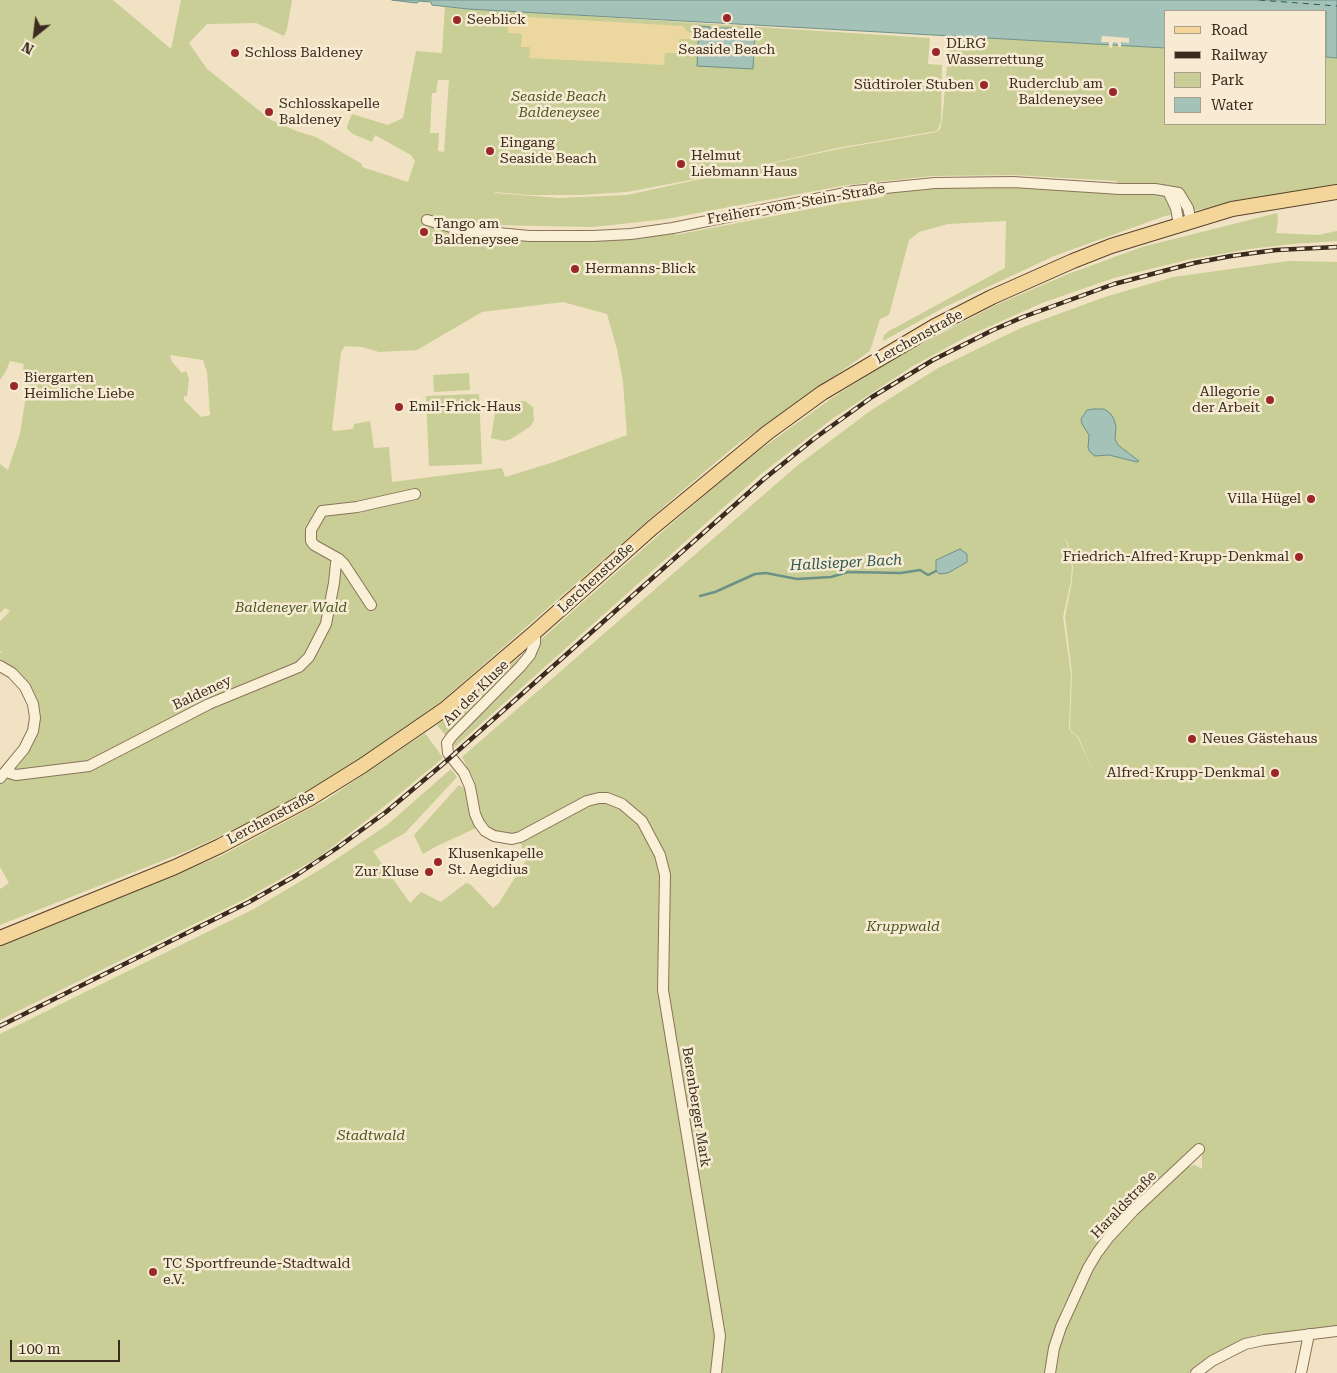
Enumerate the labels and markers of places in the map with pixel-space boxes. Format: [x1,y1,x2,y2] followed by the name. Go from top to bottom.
[467,12,526,28] place label: Seeblick
[721,12,733,24] marker: Badestelle Seaside Beach
[451,14,463,26] marker: Seeblick
[679,26,775,58] place label: Badestelle Seaside Beach
[946,36,1043,68] place label: DLRG Wasserrettung
[245,45,363,61] place label: Schloss Baldeney
[930,46,942,58] marker: DLRG Wasserrettung
[229,47,241,59] marker: Schloss Baldeney
[1009,76,1103,108] place label: Ruderclub am Baldeneysee
[854,77,974,93] place label: Südtiroler Stuben
[978,79,990,91] marker: Südtiroler Stuben
[1107,86,1119,98] marker: Ruderclub am Baldeneysee
[279,96,380,128] place label: Schlosskapelle Baldeney
[263,106,275,118] marker: Schlosskapelle Baldeney
[500,135,597,168] place label: Eingang Seaside Beach
[484,145,496,157] marker: Eingang Seaside Beach
[691,148,797,180] place label: Helmut Liebmann Haus
[675,158,687,170] marker: Helmut Liebmann Haus
[434,216,519,248] place label: Tango am Baldeneysee
[418,226,430,238] marker: Tango am Baldeneysee
[585,261,696,277] place label: Hermanns-Blick
[569,263,581,275] marker: Hermanns-Blick
[24,370,135,402] place label: Biergarten Heimliche Liebe
[8,380,20,392] marker: Biergarten Heimliche Liebe
[1192,384,1260,417] place label: Allegorie der Arbeit
[1264,394,1276,406] marker: Allegorie der Arbeit
[409,399,521,415] place label: Emil-Frick-Haus
[393,401,405,413] marker: Emil-Frick-Haus
[1227,491,1301,507] place label: Villa Hügel
[1305,493,1317,505] marker: Villa Hügel
[1063,549,1289,565] place label: Friedrich-Alfred-Krupp-Denkmal
[1293,551,1305,563] marker: Friedrich-Alfred-Krupp-Denkmal
[1202,731,1317,747] place label: Neues Gästehaus
[1186,733,1198,745] marker: Neues Gästehaus
[1107,765,1265,781] place label: Alfred-Krupp-Denkmal
[1269,767,1281,779] marker: Alfred-Krupp-Denkmal
[448,846,543,879] place label: Klusenkapelle St. Aegidius
[432,856,444,868] marker: Klusenkapelle St. Aegidius
[355,864,419,880] place label: Zur Kluse
[423,866,435,878] marker: Zur Kluse
[163,1256,350,1288] place label: TC Sportfreunde-Stadtwald e.V.
[147,1266,159,1278] marker: TC Sportfreunde-Stadtwald e.V.

